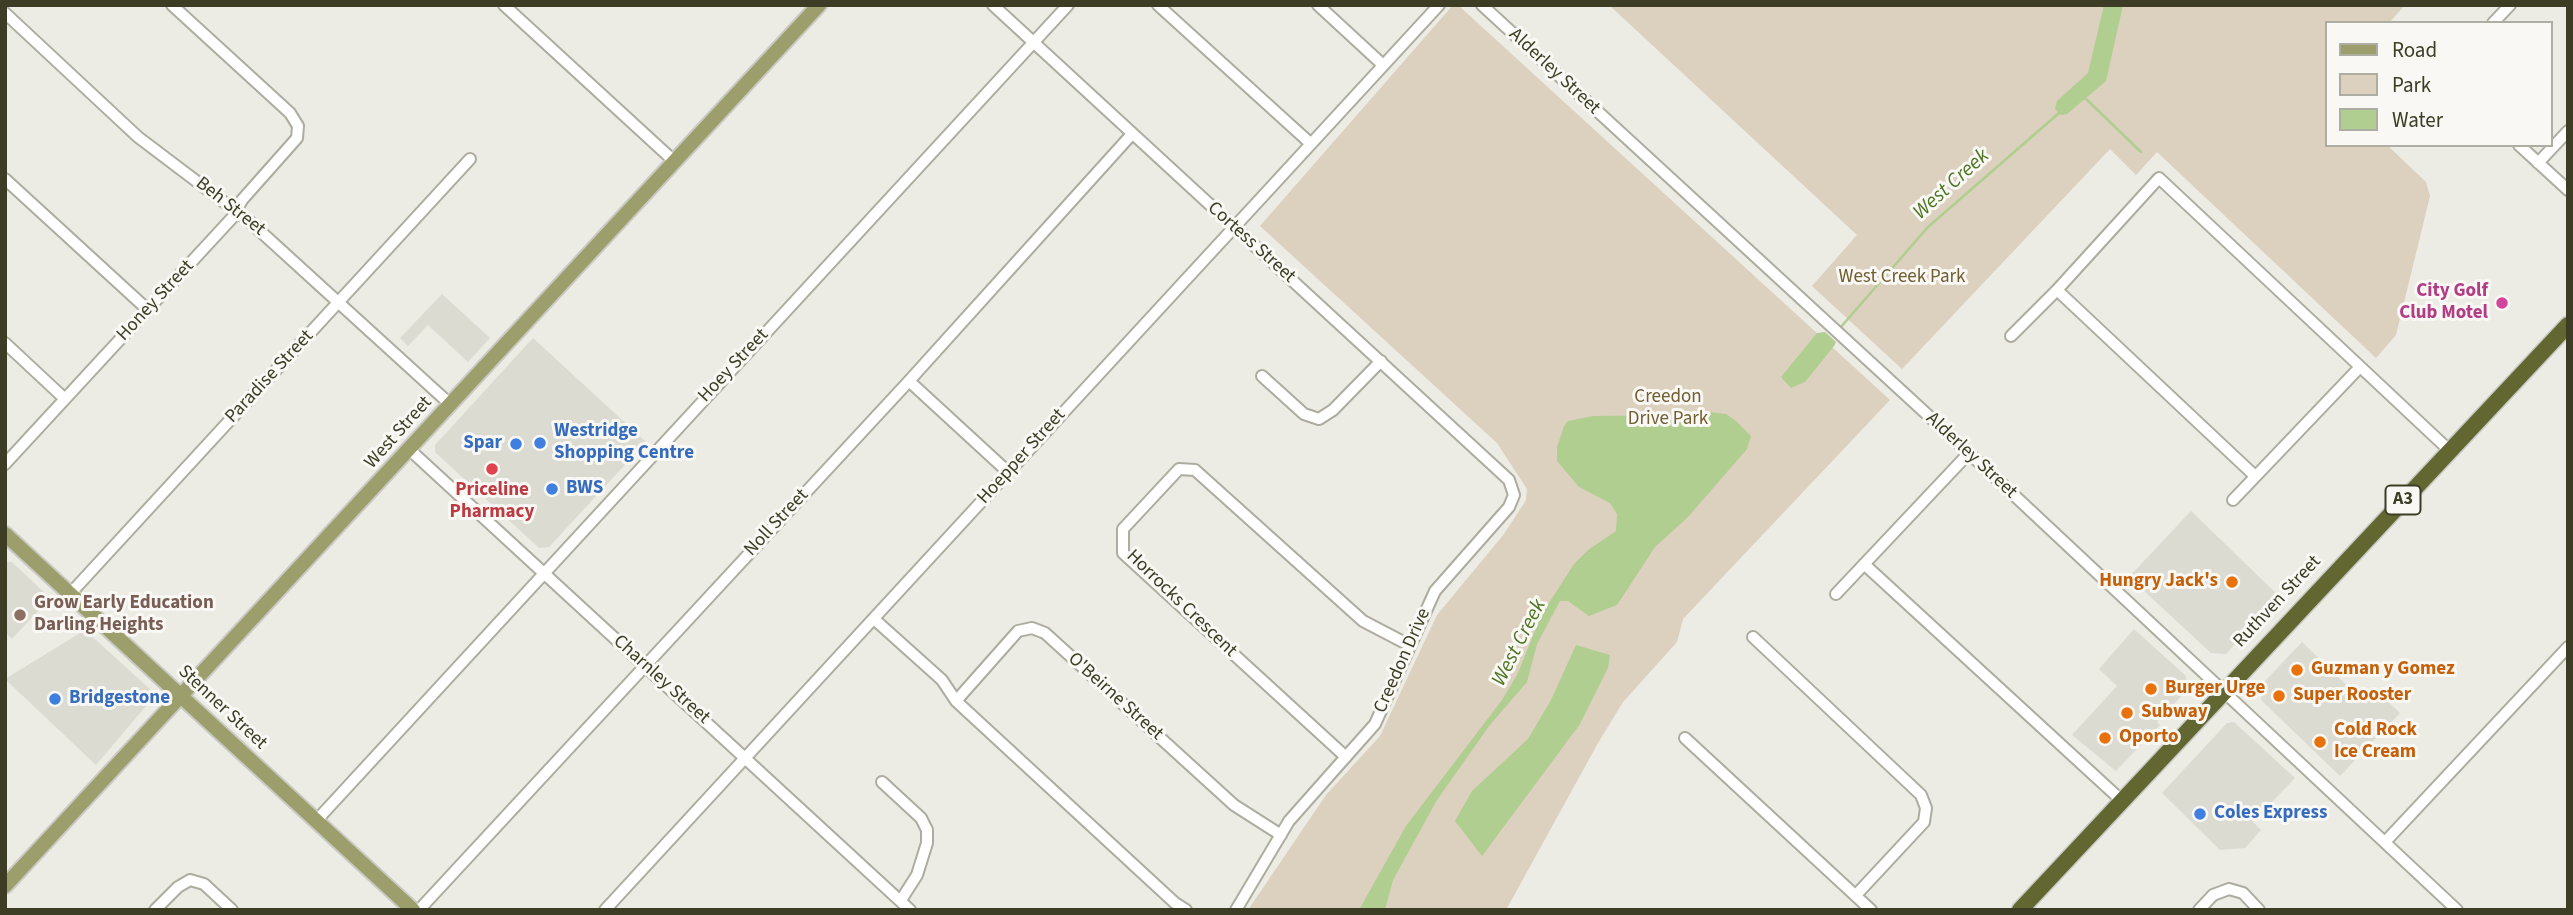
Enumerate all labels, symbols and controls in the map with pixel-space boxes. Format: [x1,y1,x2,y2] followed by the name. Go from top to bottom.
[2324,21,2552,147] legend
[1504,24,1604,120] street label: Alderley Street
[2392,35,2437,65] text: Road
[2392,70,2431,100] text: Park
[2392,105,2443,135] text: Water
[1909,144,1995,226] water label: West Creek
[191,173,269,241] street label: Beh Street
[1202,198,1300,288] street label: Cortess Street
[113,256,199,346] street label: Honey Street
[1839,267,1965,289] park label: West Creek Park
[2399,281,2488,325] place label: City Golf Club Motel
[2494,295,2510,311] marker: City Golf Club Motel
[694,324,774,408] street label: Hoey Street
[221,326,319,428] street label: Paradise Street
[1628,387,1708,431] park label: Creedon Drive Park
[360,392,438,474] street label: West Street
[973,405,1071,509] street label: Hoepper Street
[1921,408,2021,504] street label: Alderley Street
[554,421,694,465] place label: Westridge Shopping Centre
[463,433,502,455] place label: Spar
[532,435,548,451] marker: Westridge Shopping Centre
[508,436,524,452] marker: Spar
[484,461,500,477] marker: Priceline Pharmacy
[566,478,603,500] place label: BWS
[450,480,534,524] place label: Priceline Pharmacy
[544,481,560,497] marker: BWS
[740,485,814,561] street label: Noll Street
[2386,486,2420,514] road number: A3
[1121,545,1241,663] street label: Horrocks Crescent
[2229,551,2327,653] street label: Ruthven Street
[2099,571,2218,593] place label: Hungry Jack's
[2224,574,2240,590] marker: Hungry Jack's
[34,593,214,637] place label: Grow Early Education Darling Heights
[1487,595,1553,691] water label: West Creek
[1370,605,1436,717] street label: Creedon Drive
[12,607,28,623] marker: Grow Early Education Darling Heights
[608,631,714,729] street label: Charnley Street
[1063,648,1167,746] street label: O'Beirne Street
[2311,659,2455,681] place label: Guzman y Gomez
[173,661,271,755] street label: Stenner Street
[2289,662,2305,678] marker: Guzman y Gomez
[2165,678,2265,700] place label: Burger Urge
[2143,681,2159,697] marker: Burger Urge
[2293,685,2411,707] place label: Super Rooster
[69,688,170,710] place label: Bridgestone
[2271,688,2287,704] marker: Super Rooster
[47,691,63,707] marker: Bridgestone
[2141,702,2208,724] place label: Subway
[2119,705,2135,721] marker: Subway
[2334,720,2417,764] place label: Cold Rock Ice Cream
[2119,727,2178,749] place label: Oporto
[2097,730,2113,746] marker: Oporto
[2312,734,2328,750] marker: Cold Rock Ice Cream
[2214,803,2327,825] place label: Coles Express
[2192,806,2208,822] marker: Coles Express

